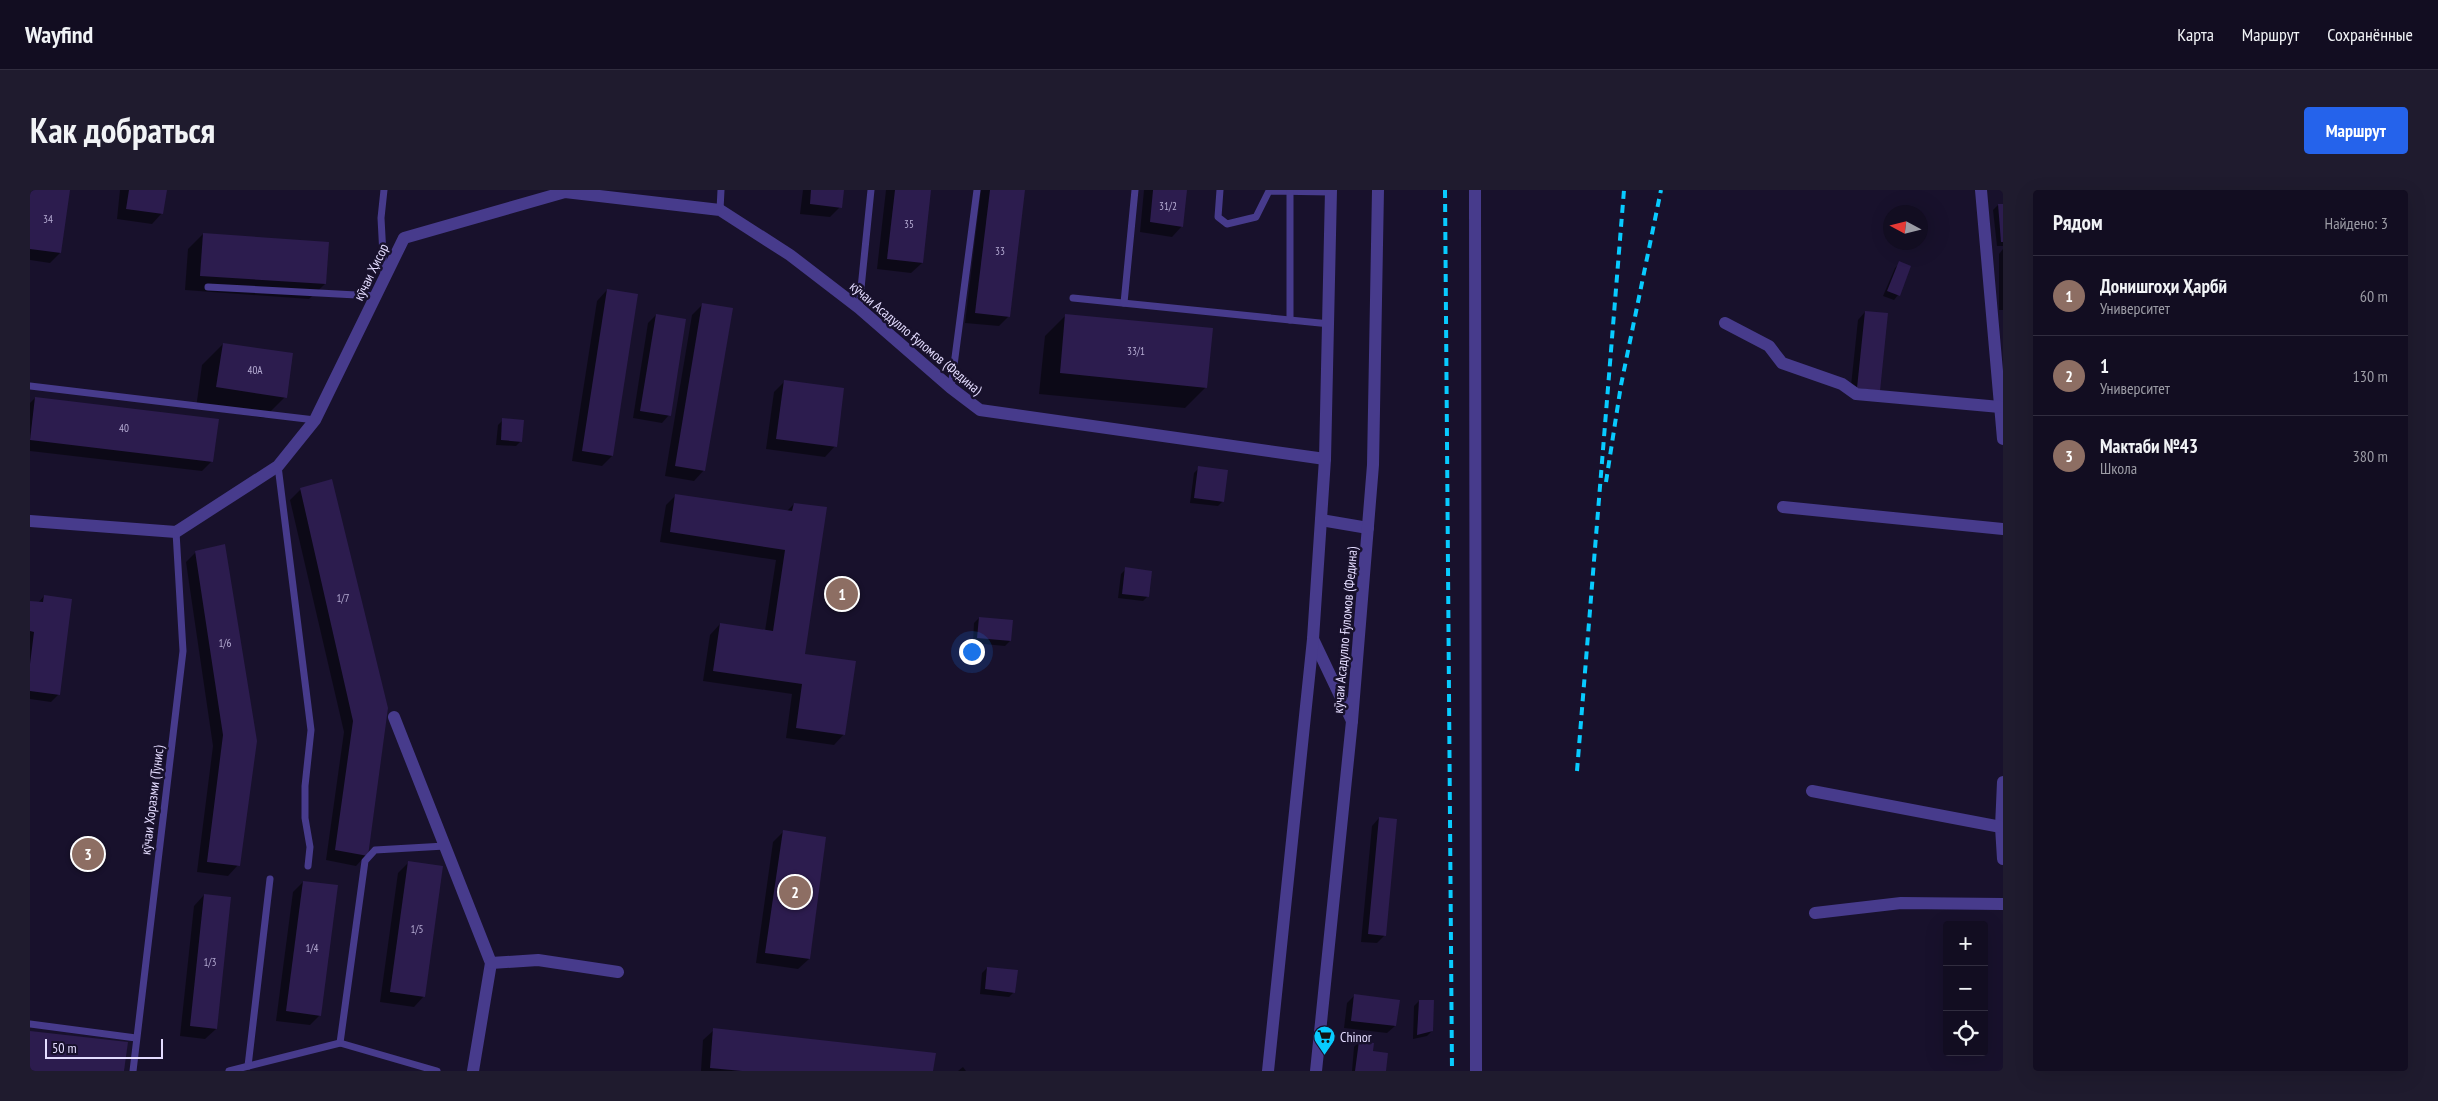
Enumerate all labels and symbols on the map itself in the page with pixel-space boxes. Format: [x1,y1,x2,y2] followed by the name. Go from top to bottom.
[1159,199,1177,213] house number: 31/2
[1883,205,1928,250] north arrow
[43,212,53,226] house number: 34
[904,217,914,231] house number: 35
[349,240,393,304] street label: кӯчаи Ҳисор
[995,244,1005,258] house number: 33
[846,277,986,399] street label: кӯчаи Асадулло Ғуломов (Федина)
[1127,344,1145,358] house number: 33/1
[247,363,263,377] house number: 40А
[119,421,129,435] house number: 40
[1329,545,1361,714] street label: кӯчаи Асадулло Ғуломов (Федина)
[826,575,858,613] pin: 1
[336,591,350,605] house number: 1/7
[218,636,232,650] house number: 1/6
[959,639,985,665] your location
[136,744,168,856] street label: кӯчаи Хоразми (Тунис)
[72,835,104,873] pin: 3
[779,873,811,911] pin: 2
[410,922,424,936] house number: 1/5
[305,941,319,955] house number: 1/4
[203,955,217,969] house number: 1/3
[1312,1025,1336,1056] supermarket icon: Chinor
[1340,1028,1372,1046] place label: Chinor
[45,1036,162,1059] scale bar

